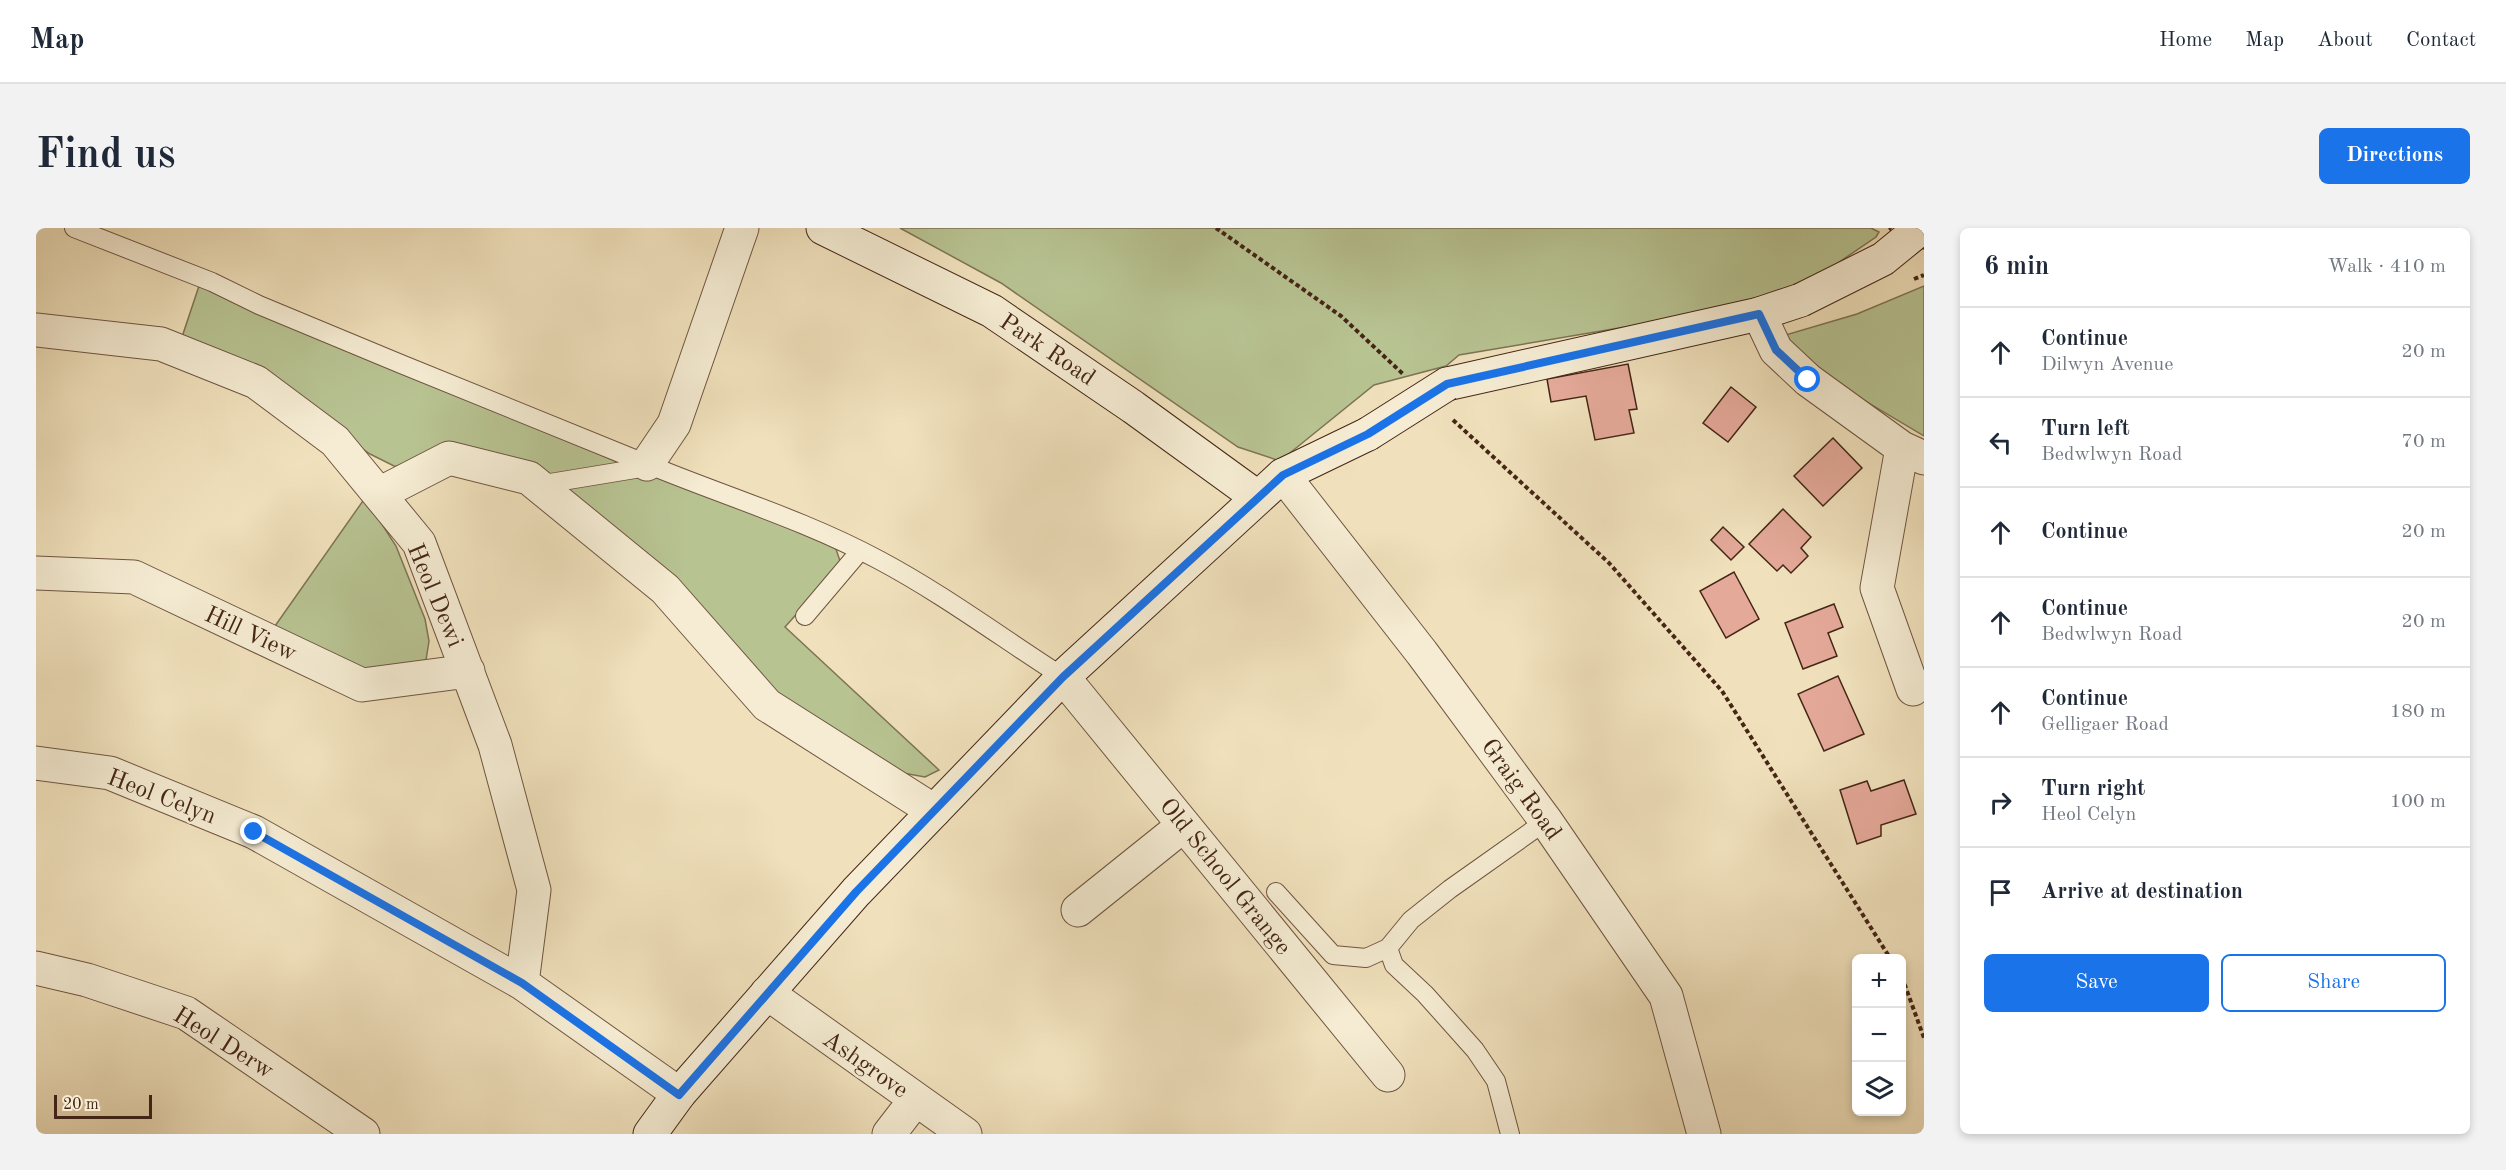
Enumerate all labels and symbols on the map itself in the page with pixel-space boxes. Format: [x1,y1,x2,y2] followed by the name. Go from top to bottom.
[995,310,1099,391] street label: Park Road
[1794,366,1820,392] route start
[402,541,467,651] street label: Heol Dewi
[200,603,300,667] street label: Hill View
[1476,735,1565,845] street label: Graig Road
[104,766,219,830] street label: Heol Celyn
[1154,794,1295,960] street label: Old School Grange
[240,818,266,844] route end
[169,1004,278,1084] street label: Heol Derw
[818,1028,912,1104] street label: Ashgrove
[54,1092,152,1120] scale bar

